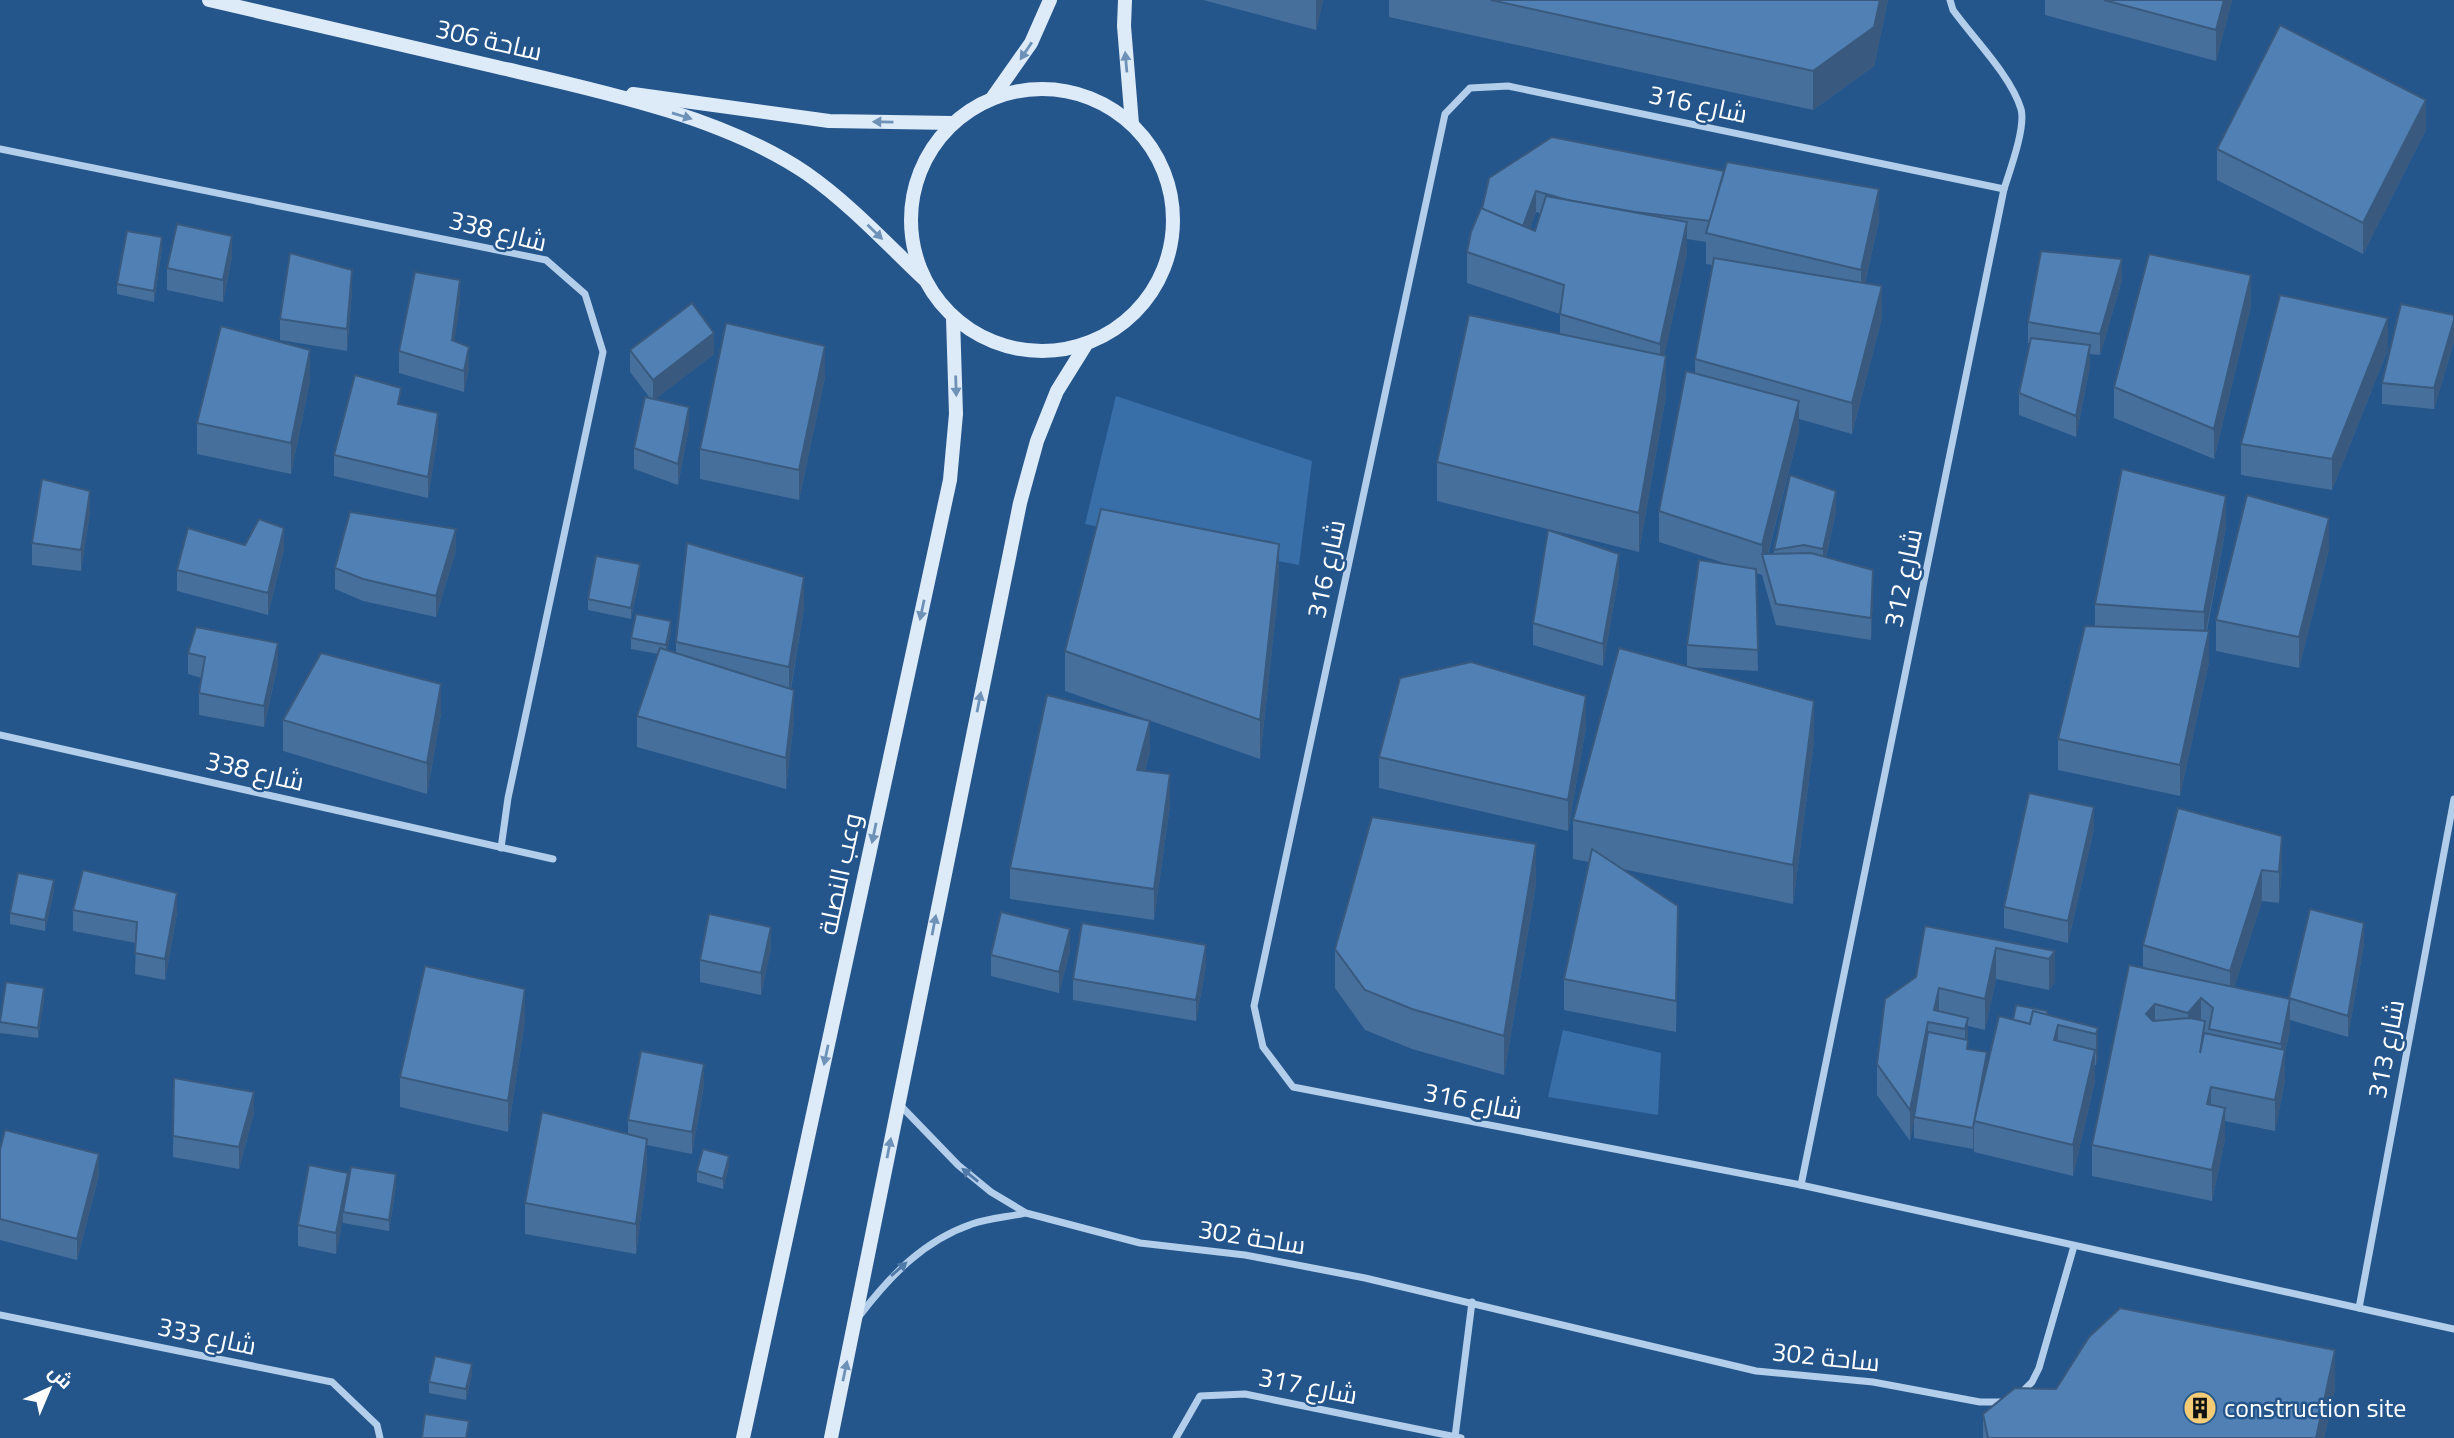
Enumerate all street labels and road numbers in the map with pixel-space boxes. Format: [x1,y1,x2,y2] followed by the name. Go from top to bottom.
[432,8,546,71] street label: ساحة 306
[1645,74,1751,133] street label: شارع 316
[445,200,551,262] street label: شارع 338
[1296,516,1355,622] street label: شارع 316
[1873,525,1932,631] street label: شارع 312
[202,740,308,801] street label: شارع 338
[808,809,871,938] street label: وعب النصلة
[2357,996,2414,1102] street label: شارع 313
[1420,1072,1526,1129] street label: شارع 316
[1196,1209,1308,1264] street label: ساحة 302
[154,1306,260,1365] street label: شارع 333
[1770,1331,1882,1382] street label: ساحة 302
[1255,1357,1361,1414] street label: شارع 317

